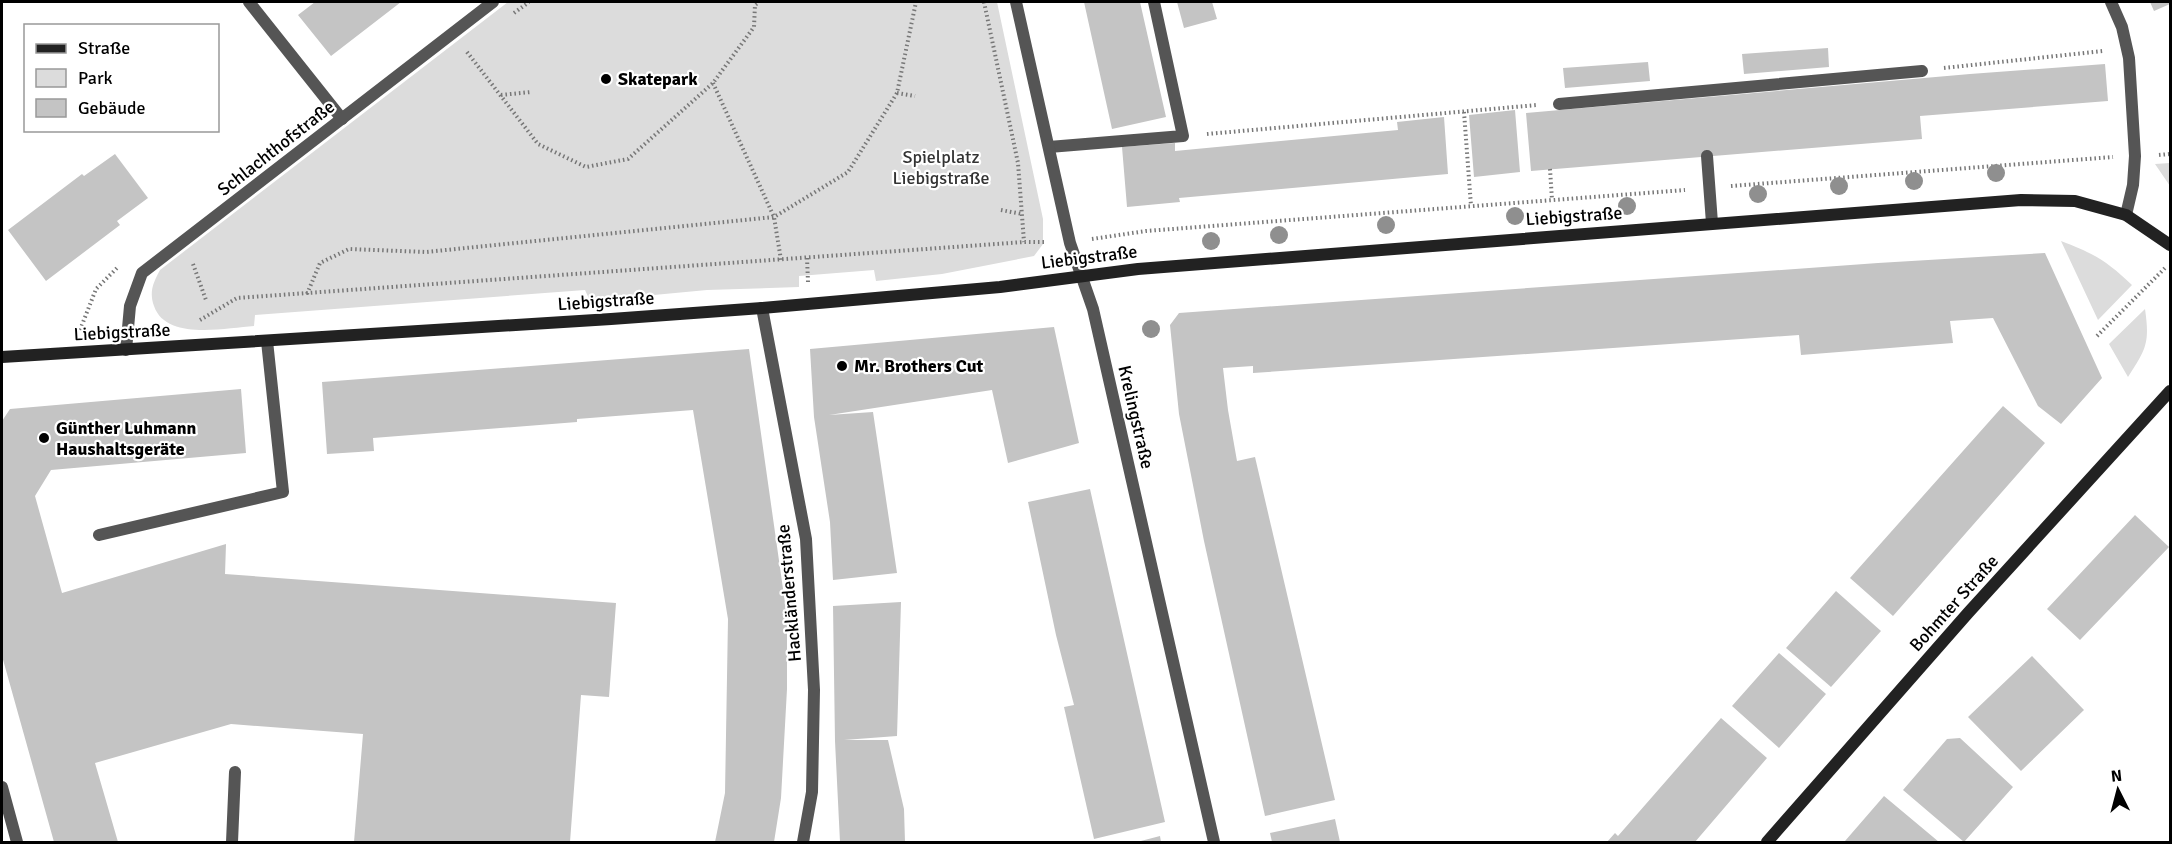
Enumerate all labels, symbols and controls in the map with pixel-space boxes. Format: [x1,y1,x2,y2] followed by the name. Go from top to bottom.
[24,24,219,132] legend
[78,37,130,59] text: Straße
[78,67,113,89] text: Park
[618,68,698,90] place label: Skatepark
[599,72,613,86] marker: Skatepark
[213,95,339,201] street label: Schlachthofstraße
[78,97,146,119] text: Gebäude
[893,146,989,189] park label: Spielplatz Liebigstraße
[1525,202,1623,230] street label: Liebigstraße
[1040,240,1138,274] street label: Liebigstraße
[557,287,655,315] street label: Liebigstraße
[73,318,171,346] street label: Liebigstraße
[854,355,984,377] place label: Mr. Brothers Cut
[835,359,849,373] marker: Mr. Brothers Cut
[1113,363,1159,471] street label: Krelingstraße
[56,417,197,460] place label: Günther Luhmann Haushaltsgeräte
[37,431,51,445] marker: Günther Luhmann Haushaltsgeräte
[772,523,806,663] street label: Hackländerstraße
[1905,550,2003,656] street label: Bohmter Straße
[2088,760,2148,820] north arrow
[2110,766,2123,787] text: N

